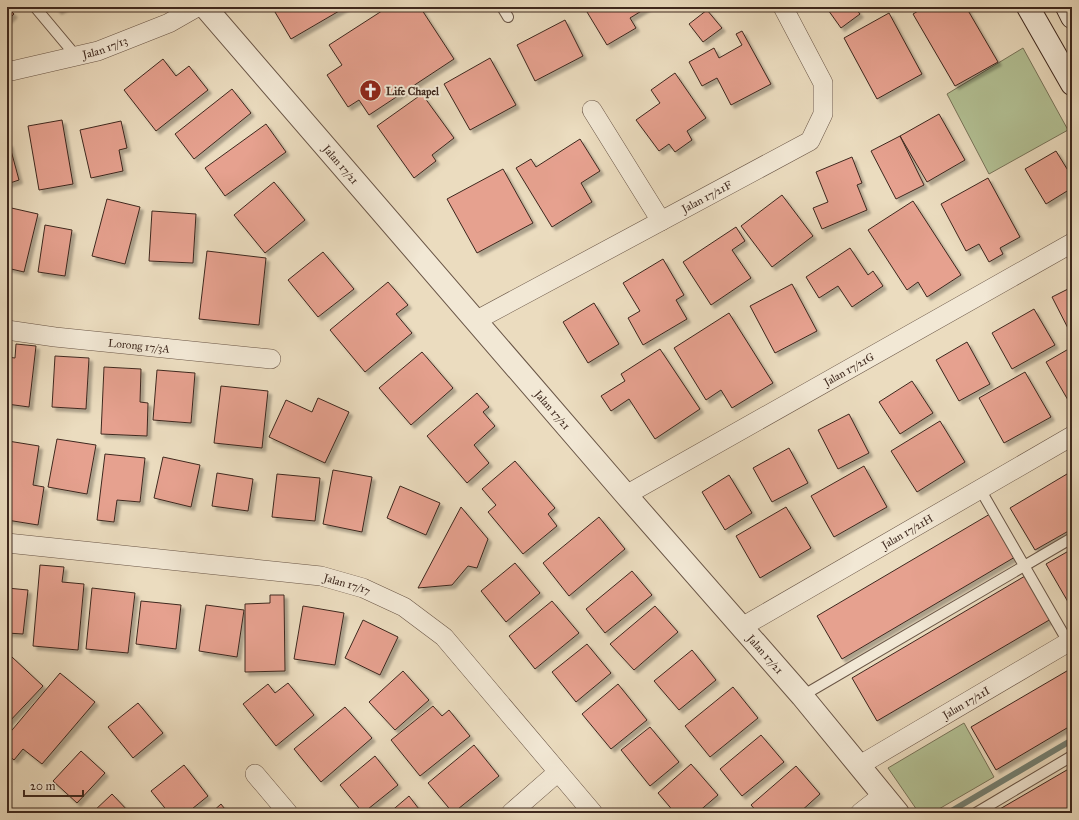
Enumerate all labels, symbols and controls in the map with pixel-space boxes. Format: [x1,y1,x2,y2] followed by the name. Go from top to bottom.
[80,34,129,62] street label: Jalan 17/13
[357,78,383,104] church icon: Life Chapel
[386,85,440,99] place label: Life Chapel
[319,141,361,187] street label: Jalan 17/21
[679,178,734,217] street label: Jalan 17/21F
[108,336,171,355] street label: Lorong 17/3A
[821,350,876,390] street label: Jalan 17/21G
[531,387,573,432] street label: Jalan 17/21
[878,511,936,553] street label: Jalan 17/21H
[321,570,373,597] street label: Jalan 17/17
[743,631,786,676] street label: Jalan 17/21
[939,683,992,723] street label: Jalan 17/21I
[24,772,83,798] scale bar
[30,779,56,793] text: 20 m

